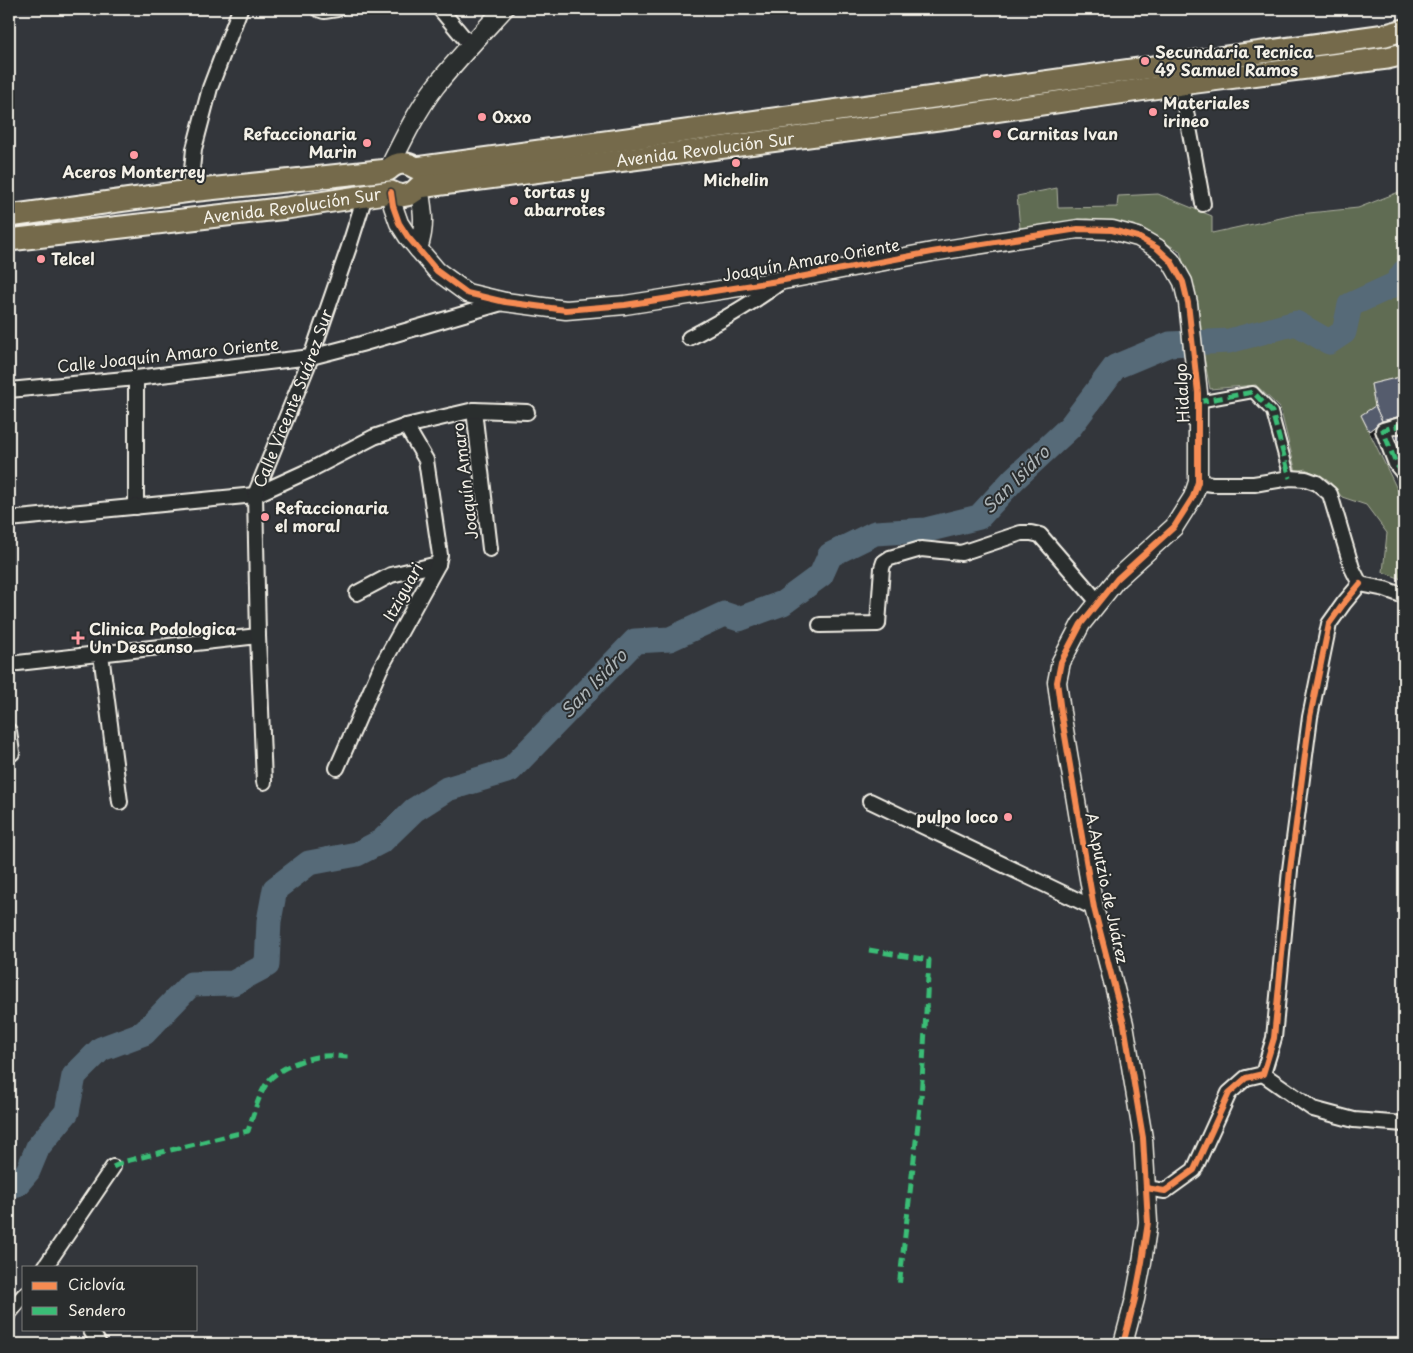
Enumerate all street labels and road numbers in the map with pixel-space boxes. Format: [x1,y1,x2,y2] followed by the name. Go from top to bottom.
[615,125,796,172] street label: Avenida Revolución Sur
[201,181,383,229] street label: Avenida Revolución Sur
[720,232,902,286] street label: Joaquín Amaro Oriente
[246,305,338,491] street label: Calle Vicente Suárez Sur
[56,330,280,378] street label: Calle Joaquín Amaro Oriente
[1167,363,1195,424] street label: Hidalgo
[445,421,483,541] street label: Joaquín Amaro
[376,558,428,625] street label: Itziguari
[1080,810,1136,966] street label: A Aputzio de Juárez

